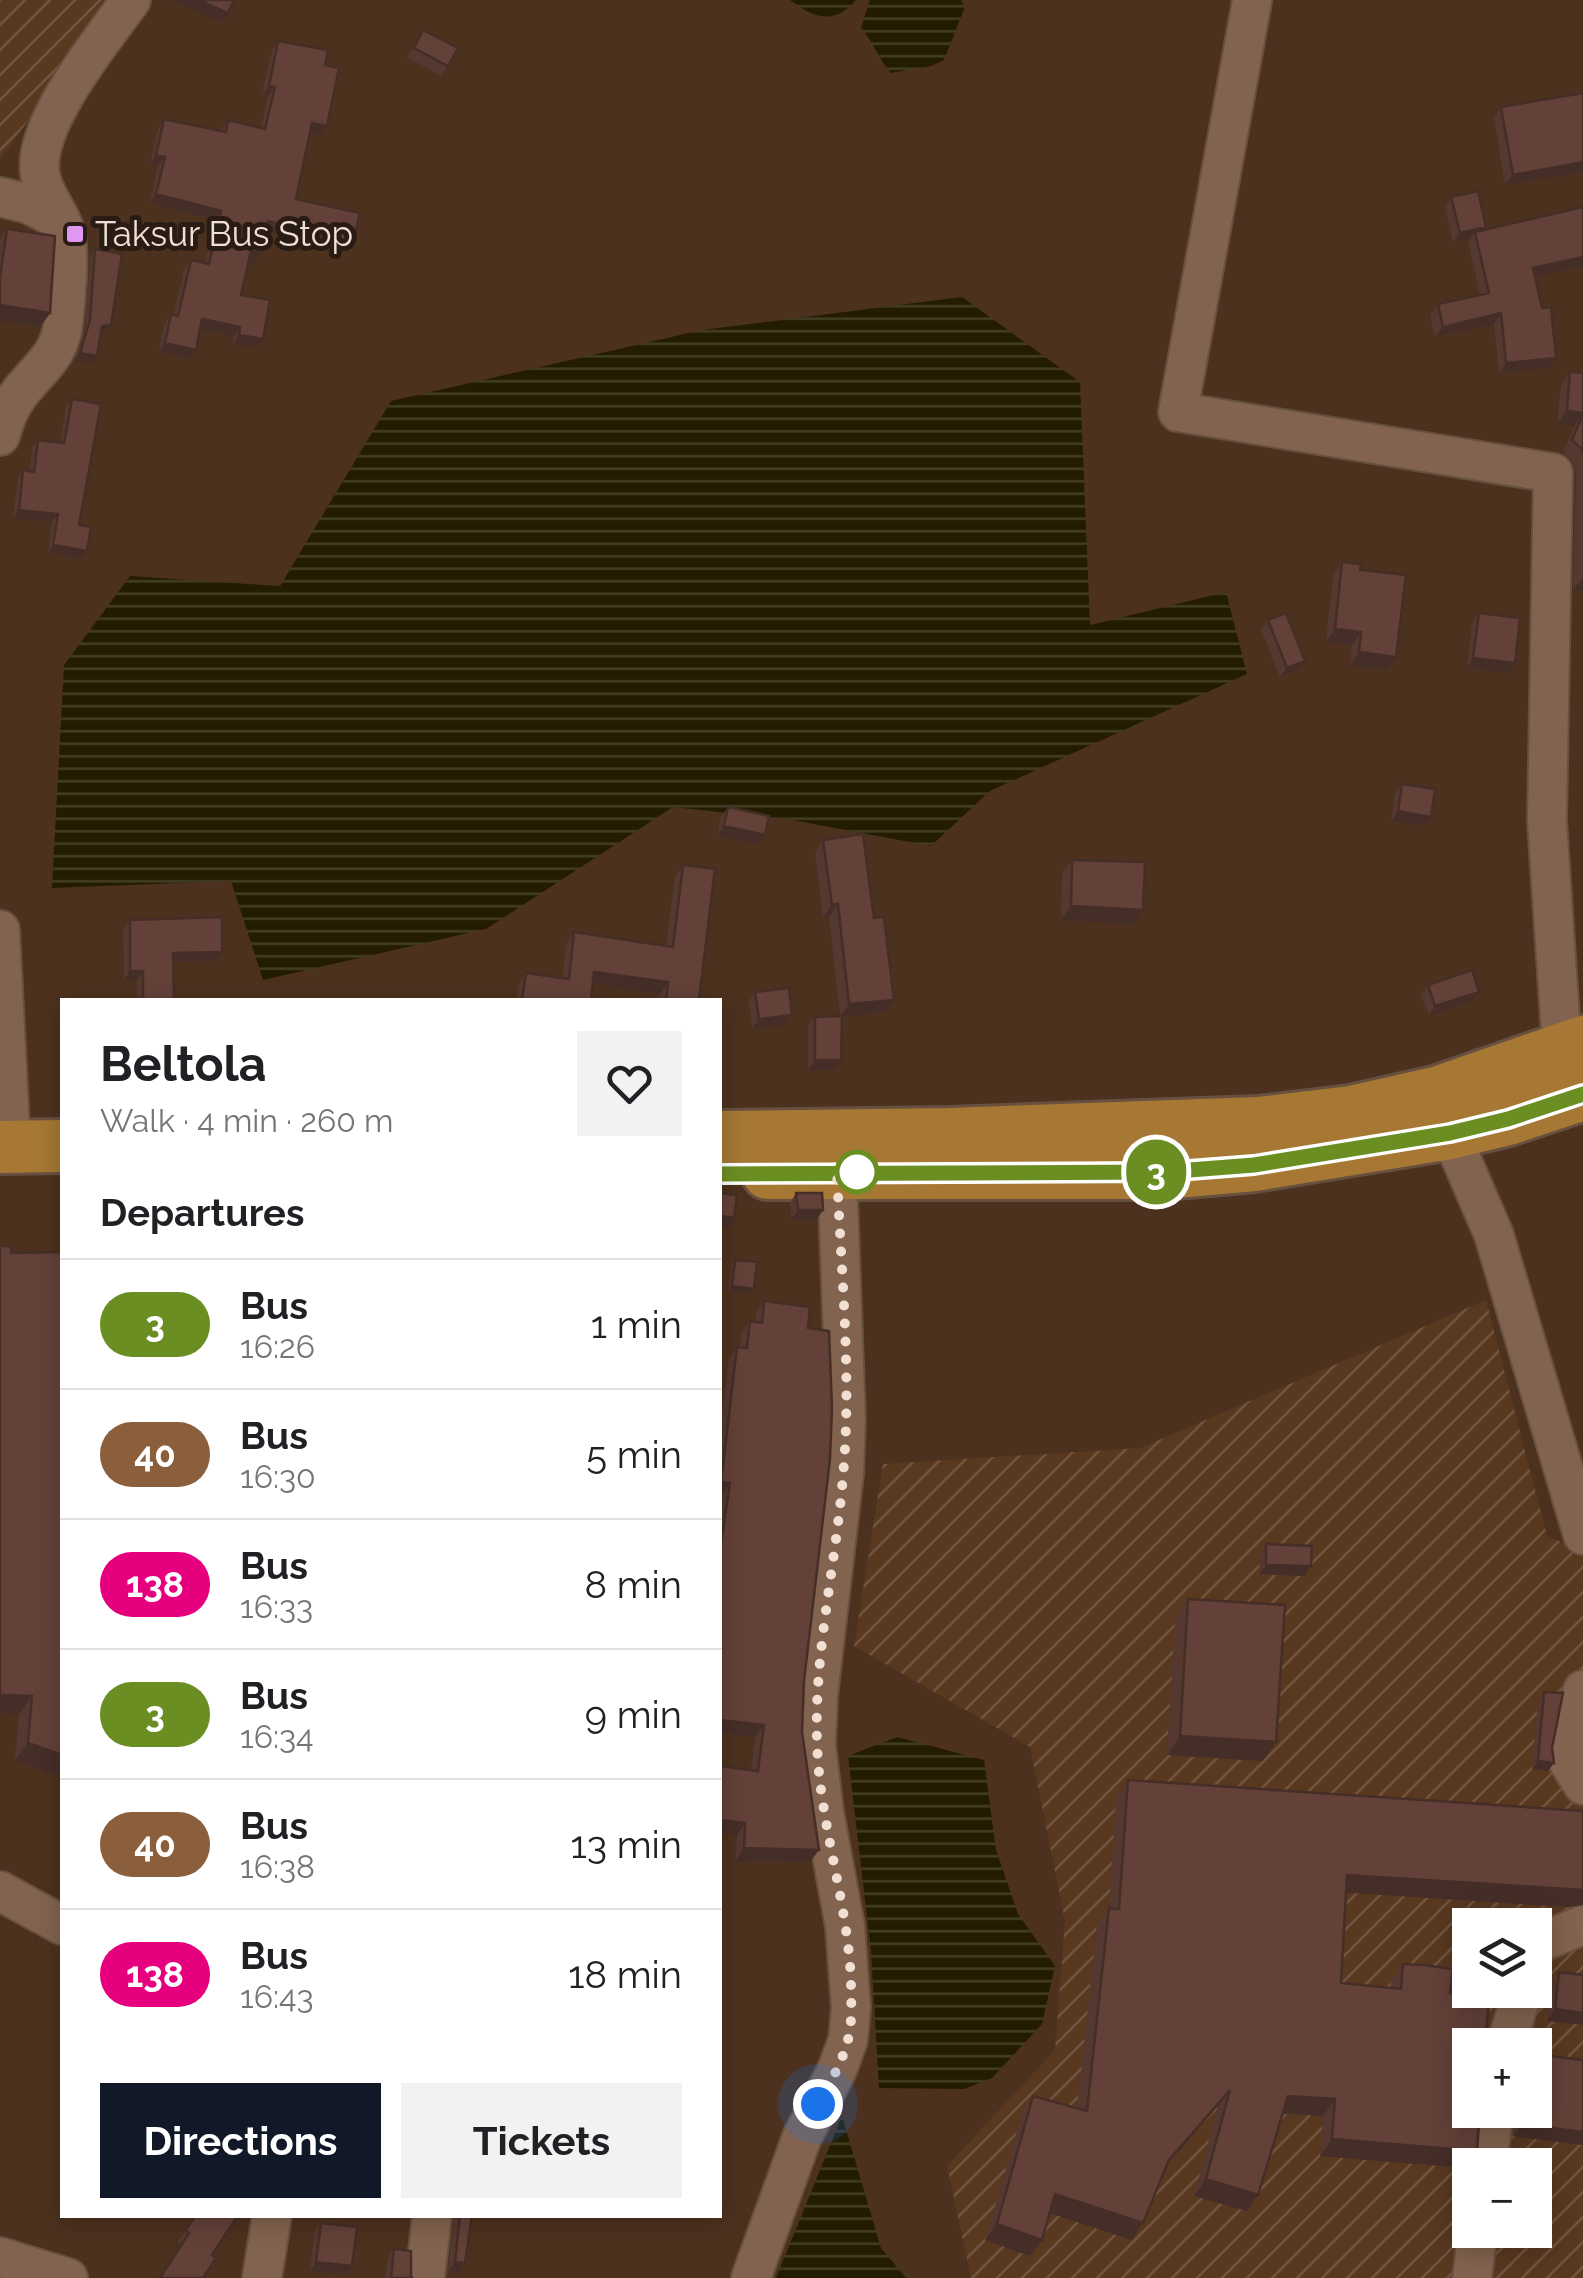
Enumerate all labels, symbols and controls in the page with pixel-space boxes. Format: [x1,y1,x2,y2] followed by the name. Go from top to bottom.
[95,213,353,254] place label: Taksur Bus Stop
[64,223,86,245] marker: Taksur Bus Stop
[577,1031,682,1136] button: heart
[100,1036,266,1092] text: Beltola
[100,1102,393,1139] text: Walk · 4 min · 260 m
[1124,1140,1188,1204] line badge: 3
[836,1151,878,1193] unlabelled marker
[1146,1152,1166,1193] text: 3
[100,1190,305,1235] text: Departures
[240,1283,308,1328] text: Bus
[591,1302,682,1347] text: 1 min
[145,1304,165,1345] text: 3
[240,1328,315,1365] text: 16:26
[240,1413,308,1458] text: Bus
[586,1432,682,1477] text: 5 min
[134,1434,176,1475] text: 40
[240,1458,316,1495] text: 16:30
[240,1543,308,1588] text: Bus
[584,1562,682,1607] text: 8 min
[126,1564,184,1605] text: 138
[240,1588,313,1625] text: 16:33
[240,1673,308,1718] text: Bus
[585,1692,682,1737] text: 9 min
[145,1694,165,1735] text: 3
[240,1718,314,1755] text: 16:34
[240,1803,308,1848] text: Bus
[570,1822,682,1867] text: 13 min
[134,1824,176,1865] text: 40
[240,1848,315,1885] text: 16:38
[1452,1908,1552,2248] map controls
[1452,1908,1552,2008] button: layers
[240,1933,308,1978] text: Bus
[568,1952,682,1997] text: 18 min
[126,1954,184,1995] text: 138
[240,1978,314,2015] text: 16:43
[1452,2028,1552,2128] button: +
[793,2079,843,2129] your location
[100,2083,381,2198] button: Directions
[401,2083,682,2198] button: Tickets
[1452,2148,1552,2248] button: −

